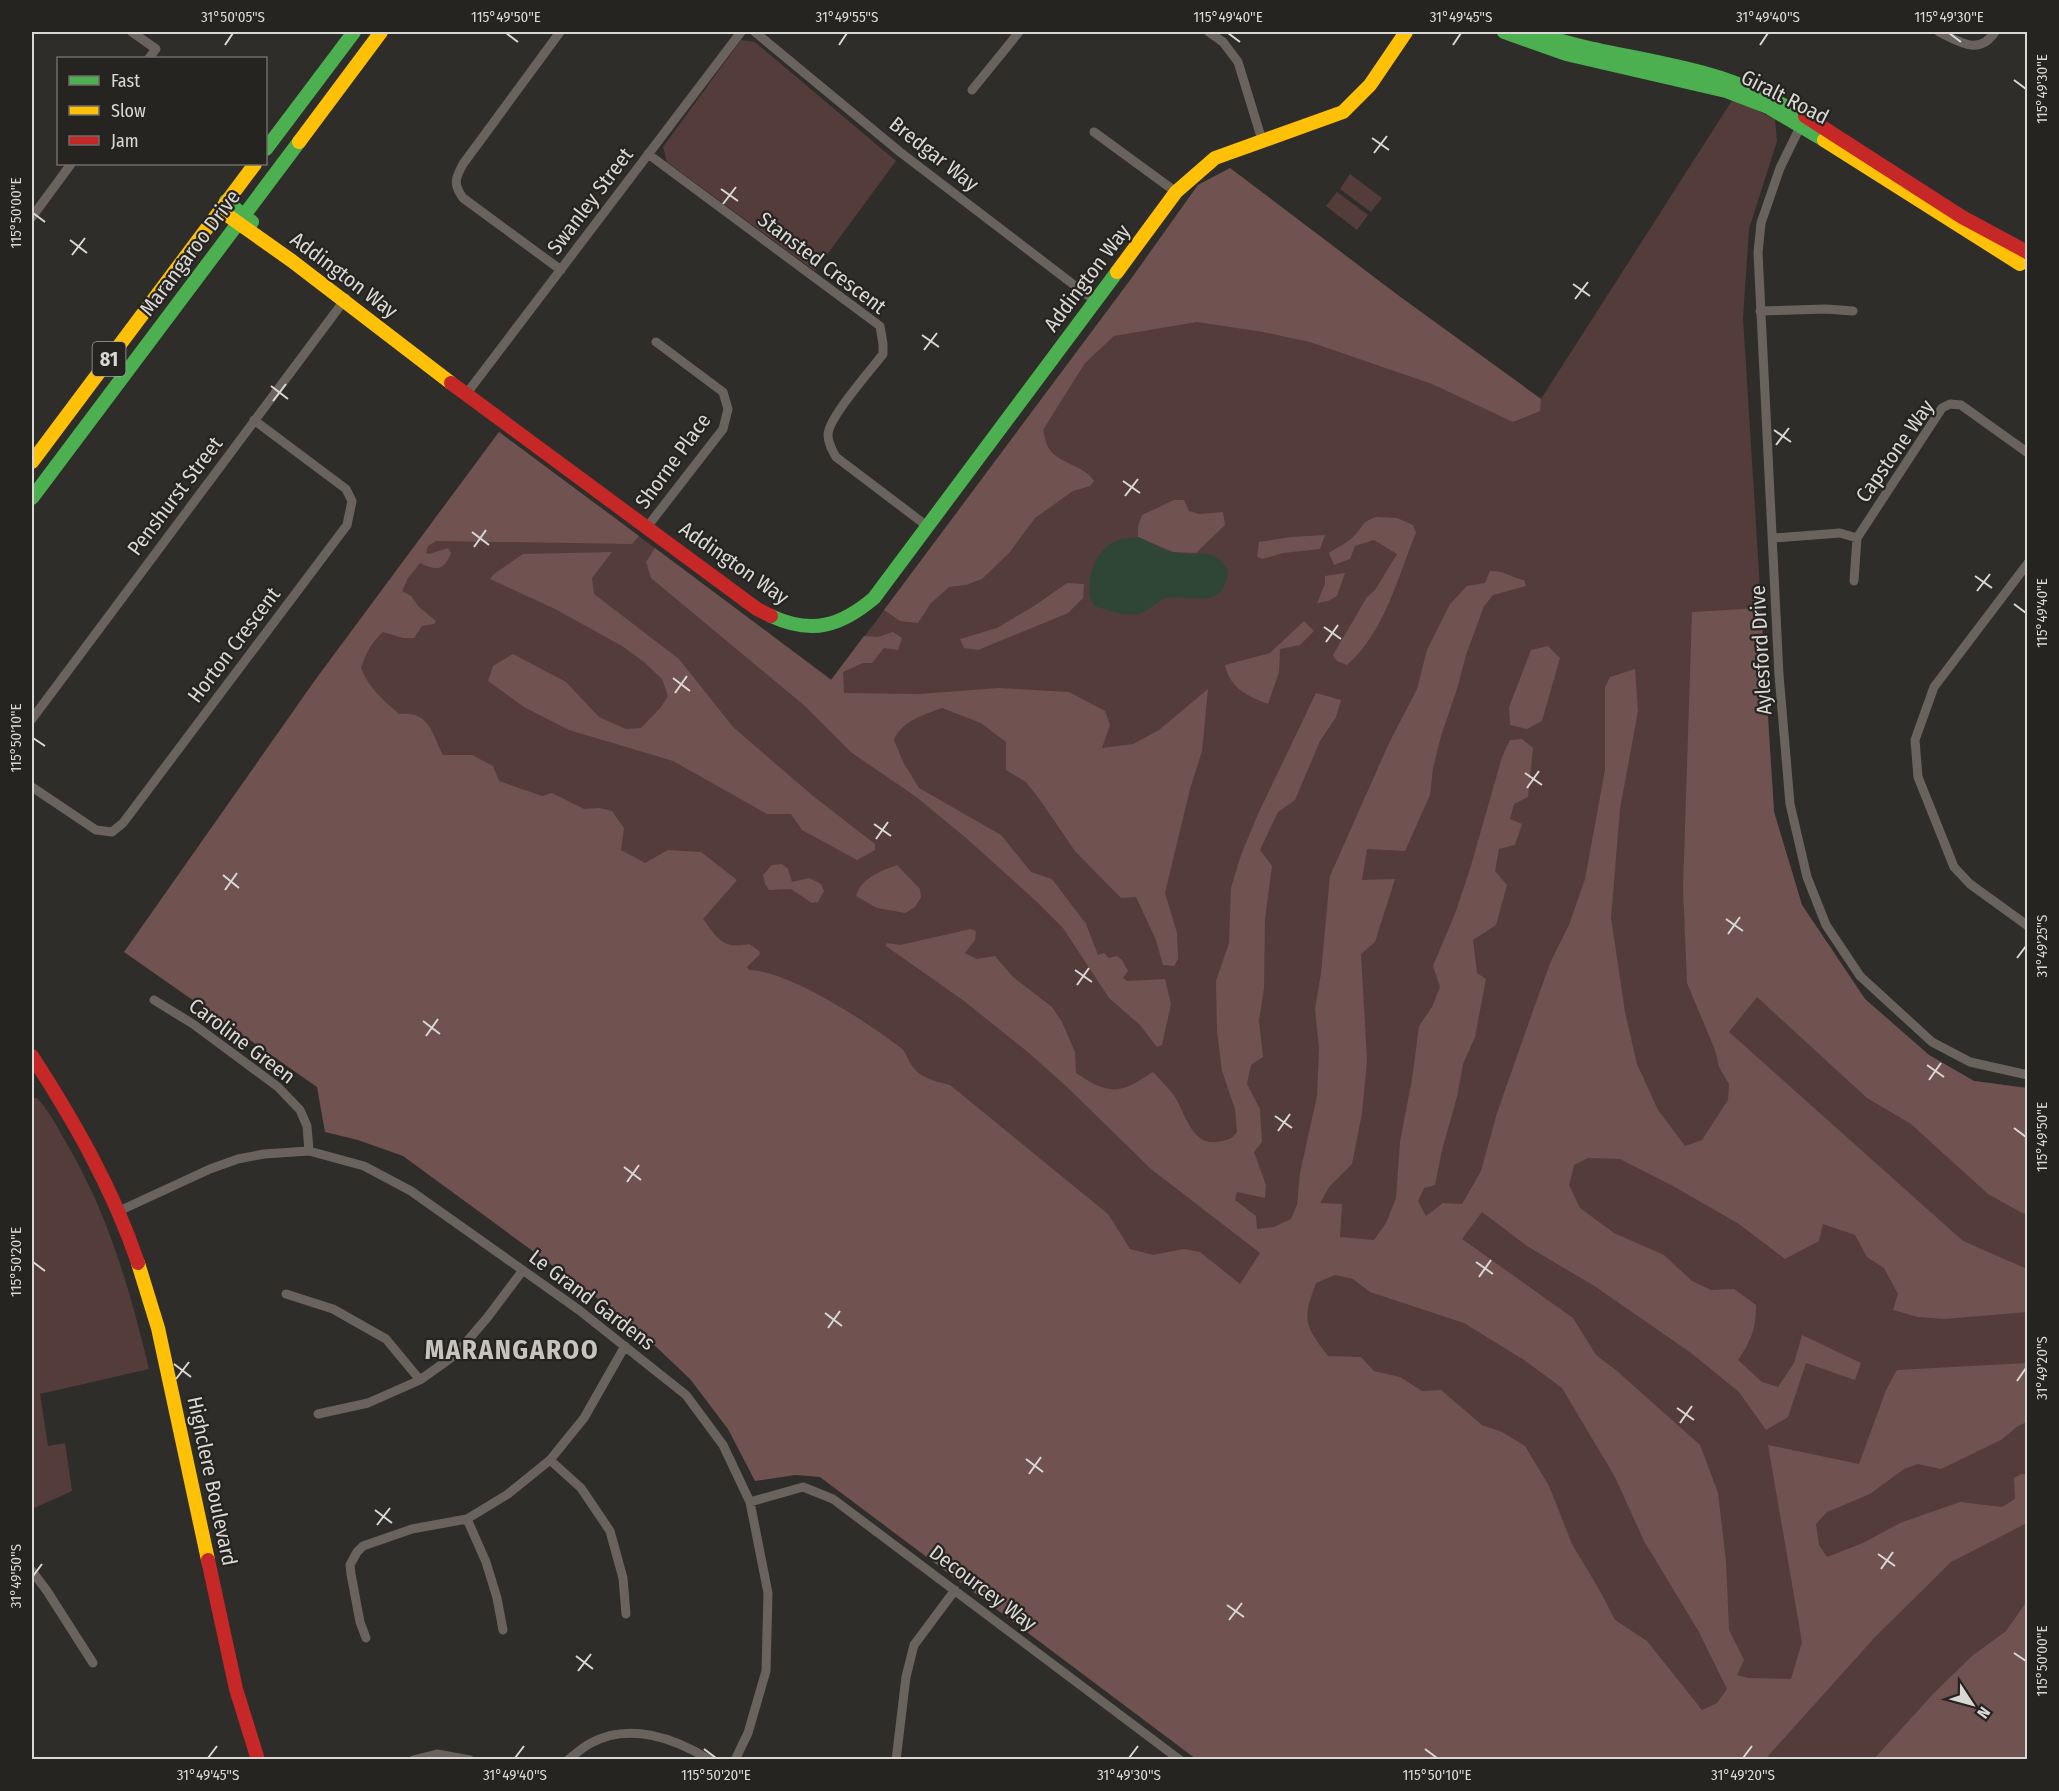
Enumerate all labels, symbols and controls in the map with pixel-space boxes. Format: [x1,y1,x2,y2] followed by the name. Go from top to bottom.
[201,8,265,26] text: 31°50'05"S
[471,8,541,26] text: 115°49'50"E
[816,8,878,26] text: 31°49'55"S
[1193,8,1263,26] text: 115°49'40"E
[1430,8,1492,26] text: 31°49'45"S
[1736,8,1800,26] text: 31°49'40"S
[1914,8,1984,26] text: 115°49'30"E
[2033,54,2051,124] text: 115°49'30"E
[57,57,267,165] legend
[1737,64,1833,130] street label: Giralt Road
[111,70,140,92] text: Fast
[111,100,146,122] text: Slow
[884,111,984,197] street label: Bredgar Way
[111,130,139,152] text: Jam
[541,142,639,260] street label: Swanley Street
[7,178,25,248] text: 115°50'00"E
[134,185,246,321] street label: Marangaroo Drive
[753,206,891,320] street label: Stansted Crescent
[1038,219,1136,337] street label: Addington Way
[285,226,403,324] street label: Addington Way
[92,342,126,376] road number: 81
[1850,394,1940,507] street label: Capstone Way
[630,408,716,514] street label: Shorne Place
[122,431,228,561] street label: Penshurst Street
[674,516,794,611] street label: Addington Way
[2033,578,2051,648] text: 115°49'40"E
[182,582,286,708] street label: Horton Crescent
[1745,584,1777,716] street label: Aylesford Drive
[7,703,25,773] text: 115°50'10"E
[2033,915,2051,977] text: 31°49'25"S
[184,993,300,1089] street label: Caroline Green
[2033,1102,2051,1172] text: 115°49'50"E
[7,1227,25,1297] text: 115°50'20"E
[524,1244,660,1356] street label: Le Grand Gardens
[425,1334,599,1366] district label: MARANGAROO
[2033,1336,2051,1400] text: 31°49'20"S
[181,1394,243,1568] street label: Highclere Boulevard
[924,1539,1042,1637] street label: Decourcey Way
[7,1544,25,1608] text: 31°49'50"S
[2033,1626,2051,1696] text: 115°50'00"E
[1942,1674,2002,1734] north arrow
[1973,1703,1994,1722] text: N
[177,1766,239,1784] text: 31°49'45"S
[483,1766,547,1784] text: 31°49'40"S
[681,1766,751,1784] text: 115°50'20"E
[1097,1766,1161,1784] text: 31°49'30"S
[1402,1766,1472,1784] text: 115°50'10"E
[1711,1766,1775,1784] text: 31°49'20"S

